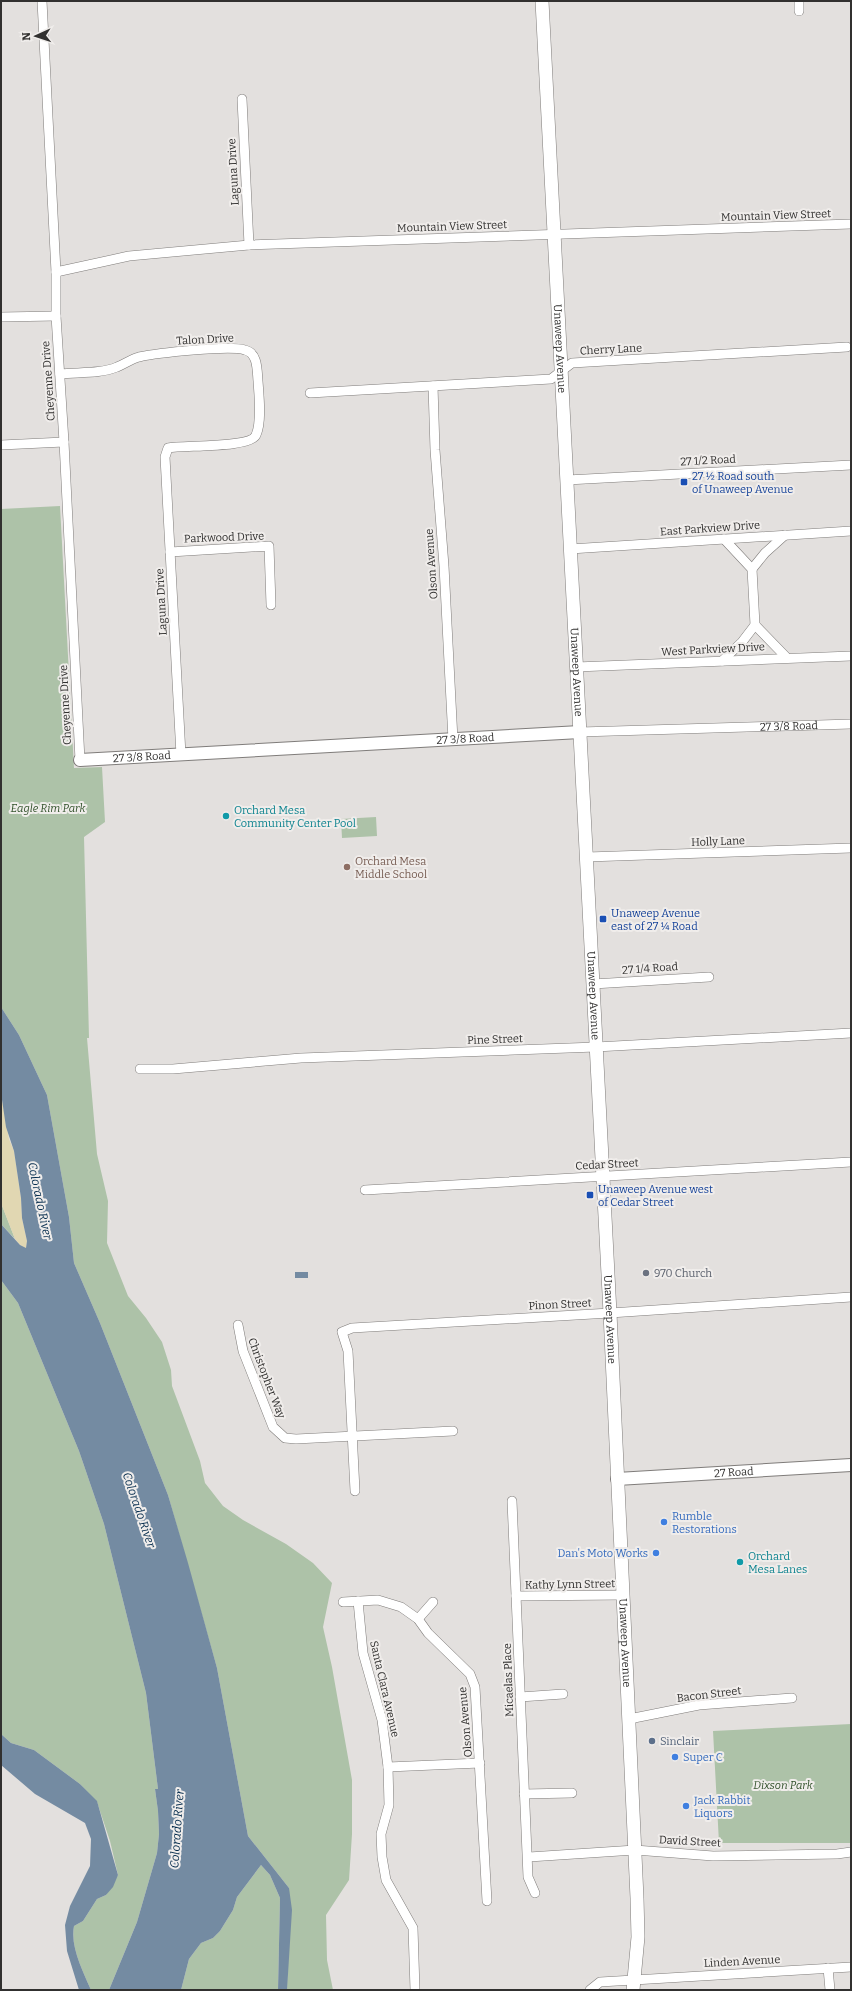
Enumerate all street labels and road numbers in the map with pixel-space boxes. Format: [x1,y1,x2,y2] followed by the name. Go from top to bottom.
[225,138,242,206] street label: Laguna Drive
[721,207,831,224] street label: Mountain View Street
[397,218,507,235] street label: Mountain View Street
[551,304,568,393] street label: Unaweep Avenue
[176,332,234,347] street label: Talon Drive
[39,340,58,421] street label: Cheyenne Drive
[580,341,642,358] street label: Cherry Lane
[680,453,737,468] street label: 27 1/2 Road
[660,519,760,538] street label: East Parkview Drive
[423,528,440,600] street label: Olson Avenue
[184,530,264,545] street label: Parkwood Drive
[153,568,170,636] street label: Laguna Drive
[567,627,585,717] street label: Unaweep Avenue
[661,640,765,659] street label: West Parkview Drive
[57,665,74,745] street label: Cheyenne Drive
[760,719,819,734] street label: 27 3/8 Road
[436,731,495,747] street label: 27 3/8 Road
[113,749,172,765] street label: 27 3/8 Road
[691,834,745,849] street label: Holly Lane
[584,951,602,1041] street label: Unaweep Avenue
[622,960,679,977] street label: 27 1/4 Road
[467,1032,523,1047] street label: Pine Street
[575,1156,639,1173] street label: Cedar Street
[601,1274,618,1364] street label: Unaweep Avenue
[528,1296,592,1313] street label: Pinon Street
[245,1336,288,1421] street label: Christopher Way
[714,1465,754,1480] street label: 27 Road
[525,1577,615,1592] street label: Kathy Lynn Street
[616,1598,633,1688] street label: Unaweep Avenue
[367,1640,402,1739] street label: Santa Clara Avenue
[501,1643,516,1717] street label: Micaelas Place
[676,1684,742,1705] street label: Bacon Street
[456,1686,475,1758] street label: Olson Avenue
[659,1833,721,1850] street label: David Street
[703,1953,781,1970] street label: Linden Avenue

